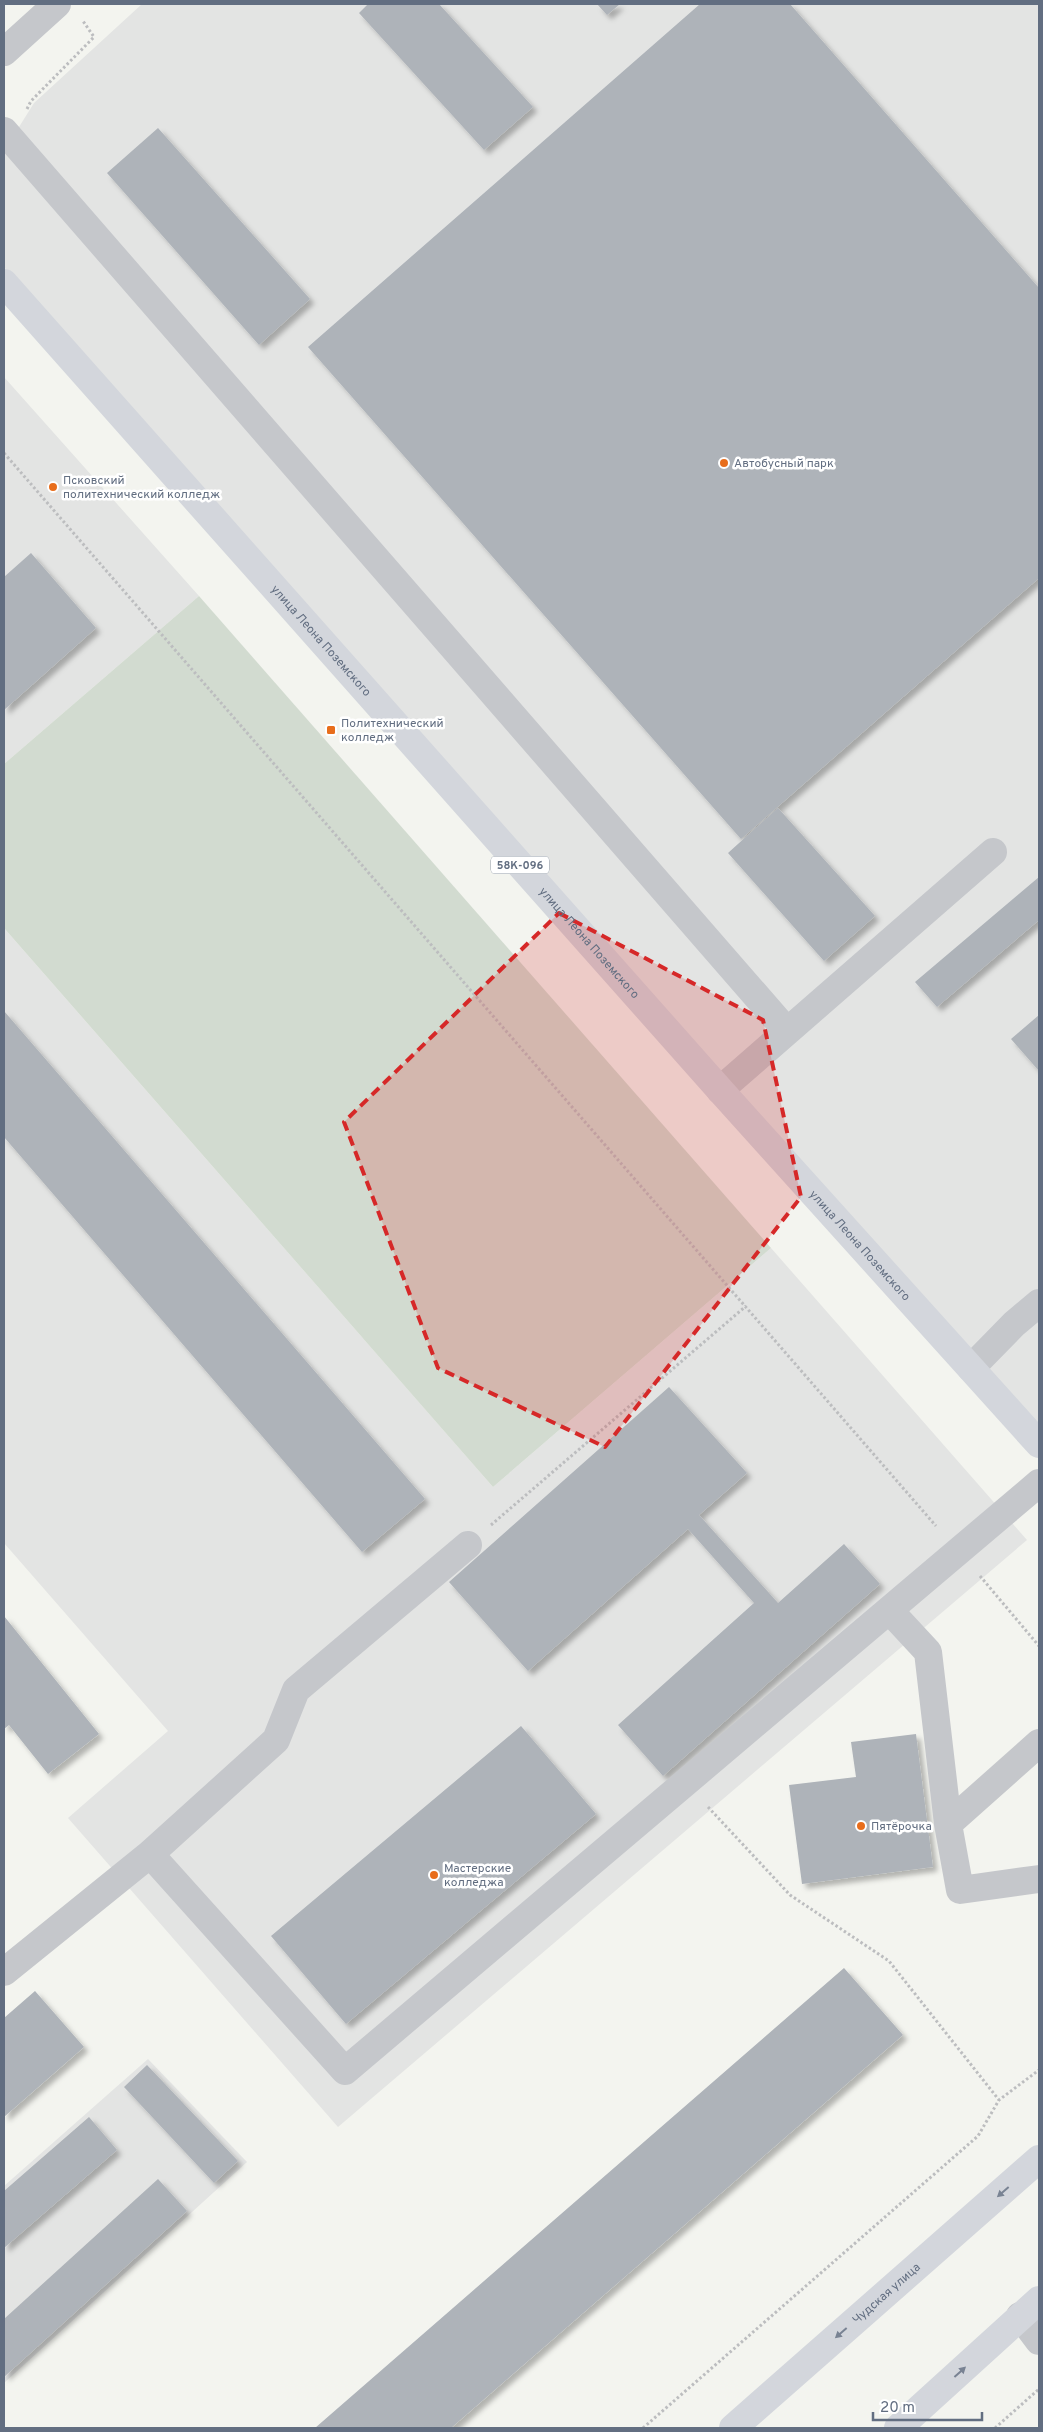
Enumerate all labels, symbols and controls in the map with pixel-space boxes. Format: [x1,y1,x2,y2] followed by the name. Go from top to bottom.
[734,456,834,472] place label: Автобусный парк
[718,457,730,469] marker: Автобусный парк
[63,473,220,503] place label: Псковский политехнический колледж
[47,481,59,493] marker: Псковский политехнический колледж
[267,582,374,701] street label: улица Леона Поземского
[341,716,444,746] place label: Политехнический колледж
[325,724,337,736] marker: Политехнический колледж
[491,856,549,874] road number: 58К-096
[535,884,643,1003] street label: улица Леона Поземского
[805,1187,914,1305] street label: улица Леона Поземского
[871,1819,932,1835] place label: Пятёрочка
[855,1820,867,1832] marker: Пятёрочка
[444,1861,511,1891] place label: Мастерские колледжа
[428,1869,440,1881] marker: Мастерские колледжа
[996,2186,1009,2197] one-way arrow
[849,2260,924,2328] street label: Чудская улица
[835,2328,848,2339] one-way arrow
[954,2366,966,2378] one-way arrow
[873,2390,982,2422] scale bar
[880,2399,915,2418] text: 20 m

